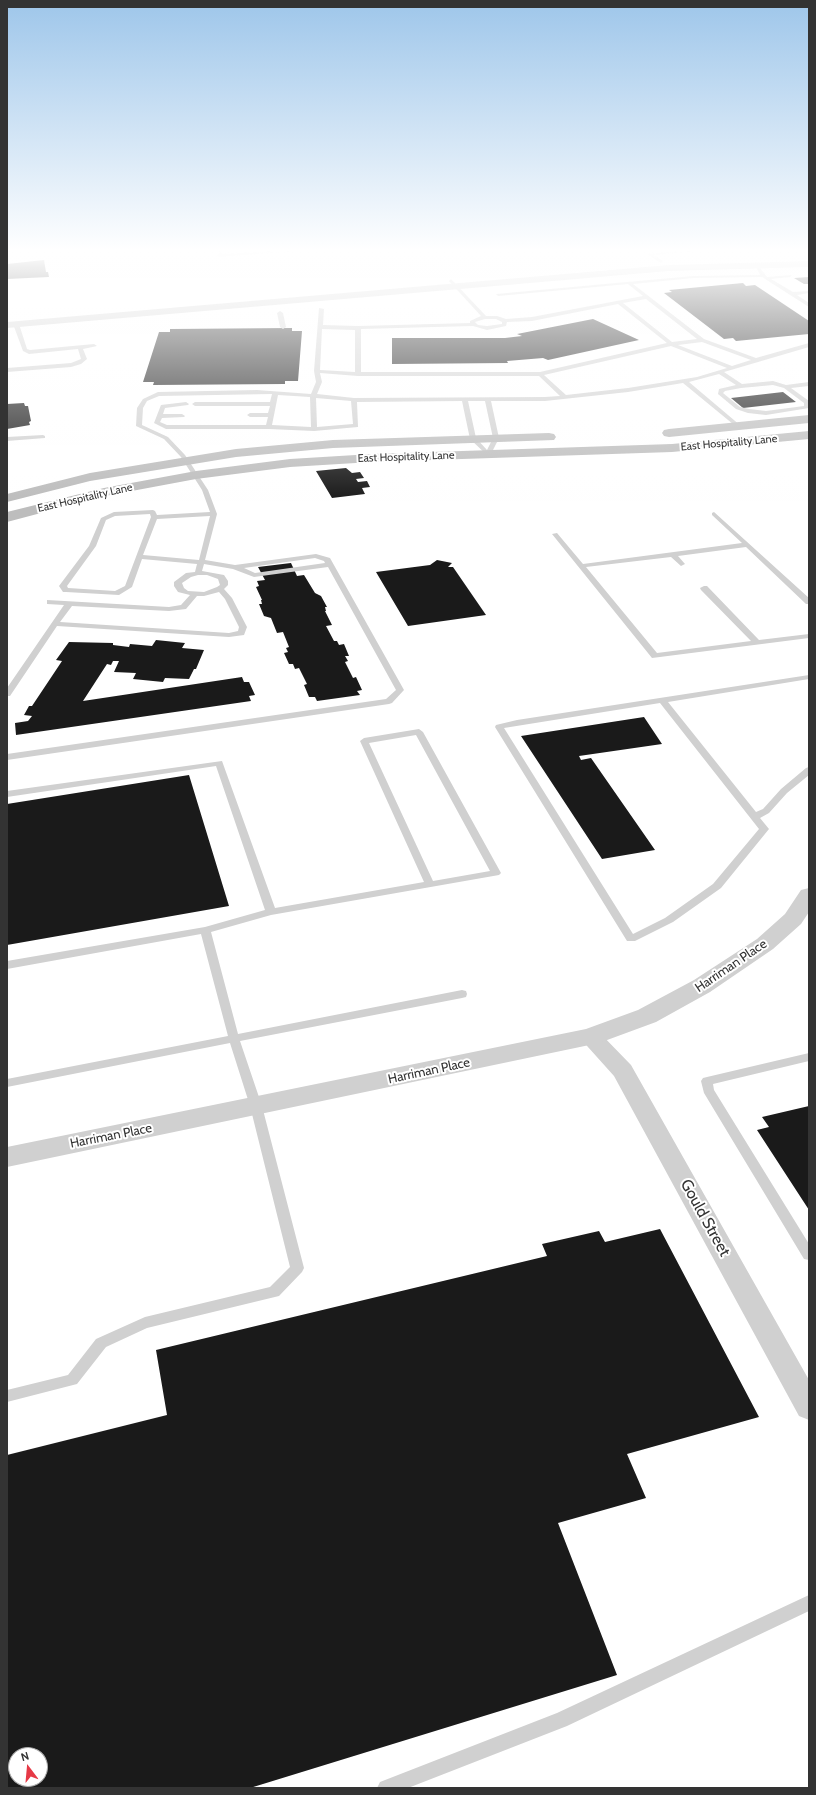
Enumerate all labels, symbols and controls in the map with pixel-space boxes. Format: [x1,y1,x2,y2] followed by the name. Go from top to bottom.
[680,432,778,454] street label: East Hospitality Lane
[357,449,455,465] street label: East Hospitality Lane
[36,481,134,515] street label: East Hospitality Lane
[692,936,770,996] street label: Harriman Place
[387,1055,471,1087] street label: Harriman Place
[69,1120,153,1152] street label: Harriman Place
[676,1176,734,1260] street label: Gould Street
[8,1747,48,1787] north arrow
[19,1749,31,1764] text: N

